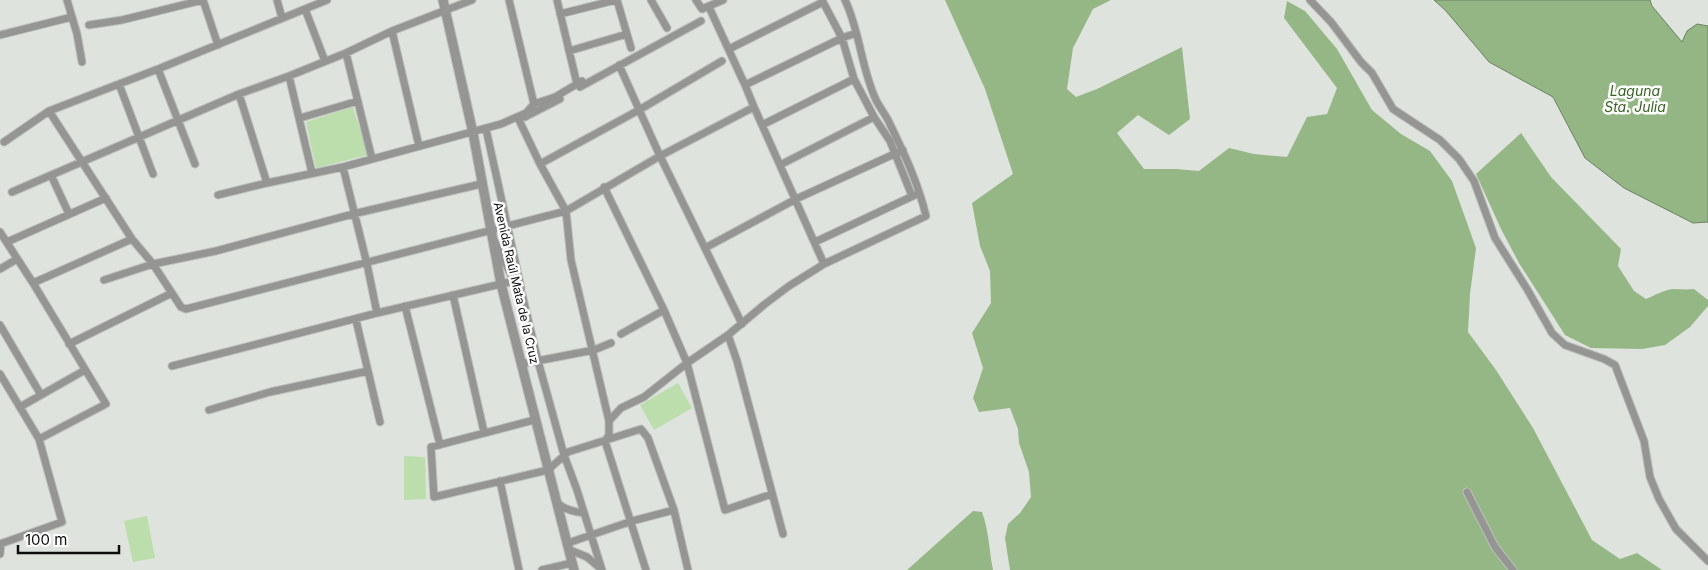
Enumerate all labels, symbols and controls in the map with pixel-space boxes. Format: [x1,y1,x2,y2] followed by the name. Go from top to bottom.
[1604,82,1666,115] water label: Laguna Sta. Julia
[491,201,542,365] street label: Avenida Raúl Mata de la Cruz
[18,522,119,554] scale bar
[25,530,67,549] text: 100 m

